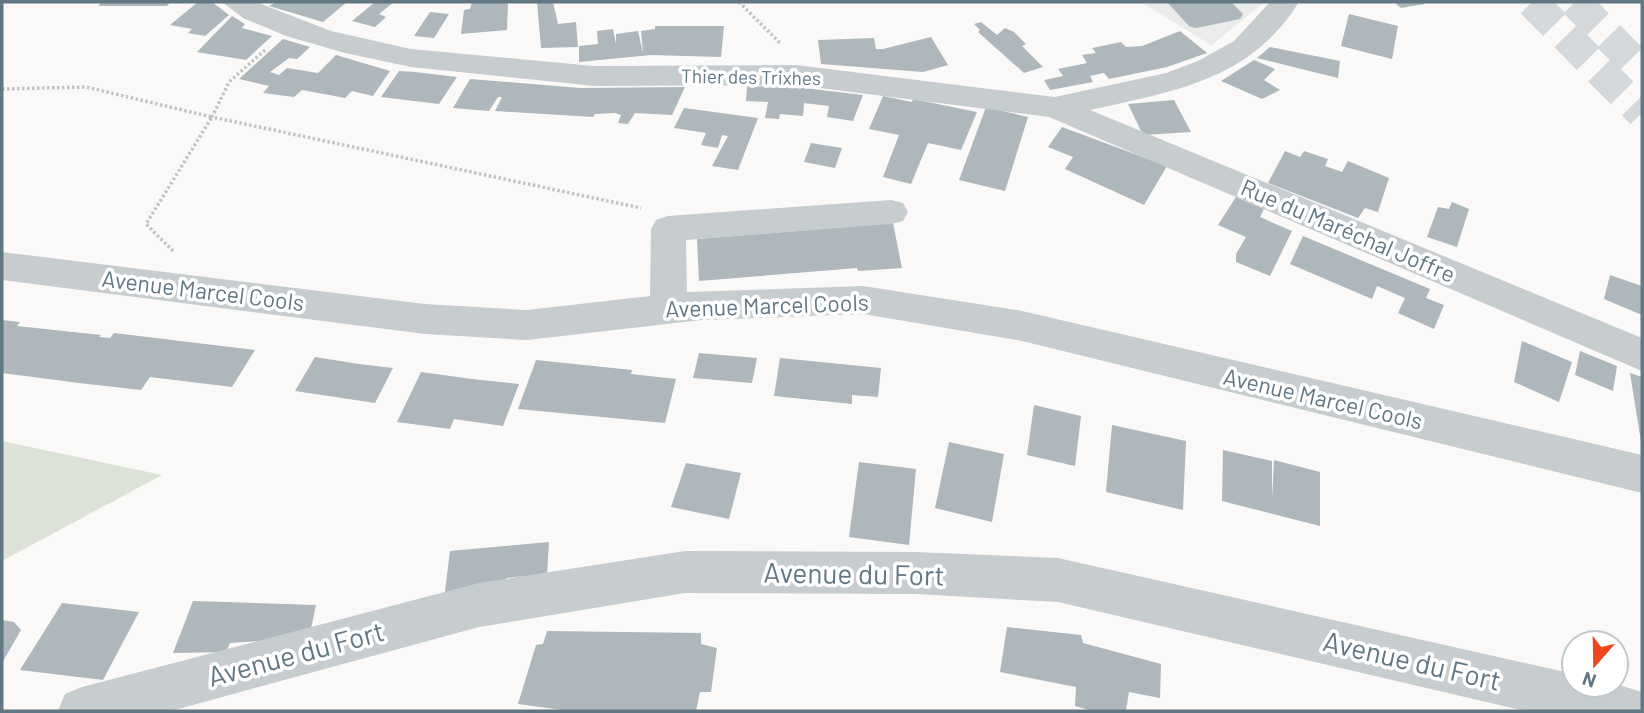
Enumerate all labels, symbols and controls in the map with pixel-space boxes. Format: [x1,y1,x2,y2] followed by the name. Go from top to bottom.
[681,64,821,89] street label: Thier des Trixhes
[1237,172,1460,288] street label: Rue du Maréchal Joffre
[100,264,306,316] street label: Avenue Marcel Cools
[665,287,869,323] street label: Avenue Marcel Cools
[1221,361,1426,435] street label: Avenue Marcel Cools
[763,554,945,592] street label: Avenue du Fort
[204,613,388,693] street label: Avenue du Fort
[1320,623,1504,697] street label: Avenue du Fort
[1560,629,1630,699] north arrow
[1579,667,1599,693] text: N

